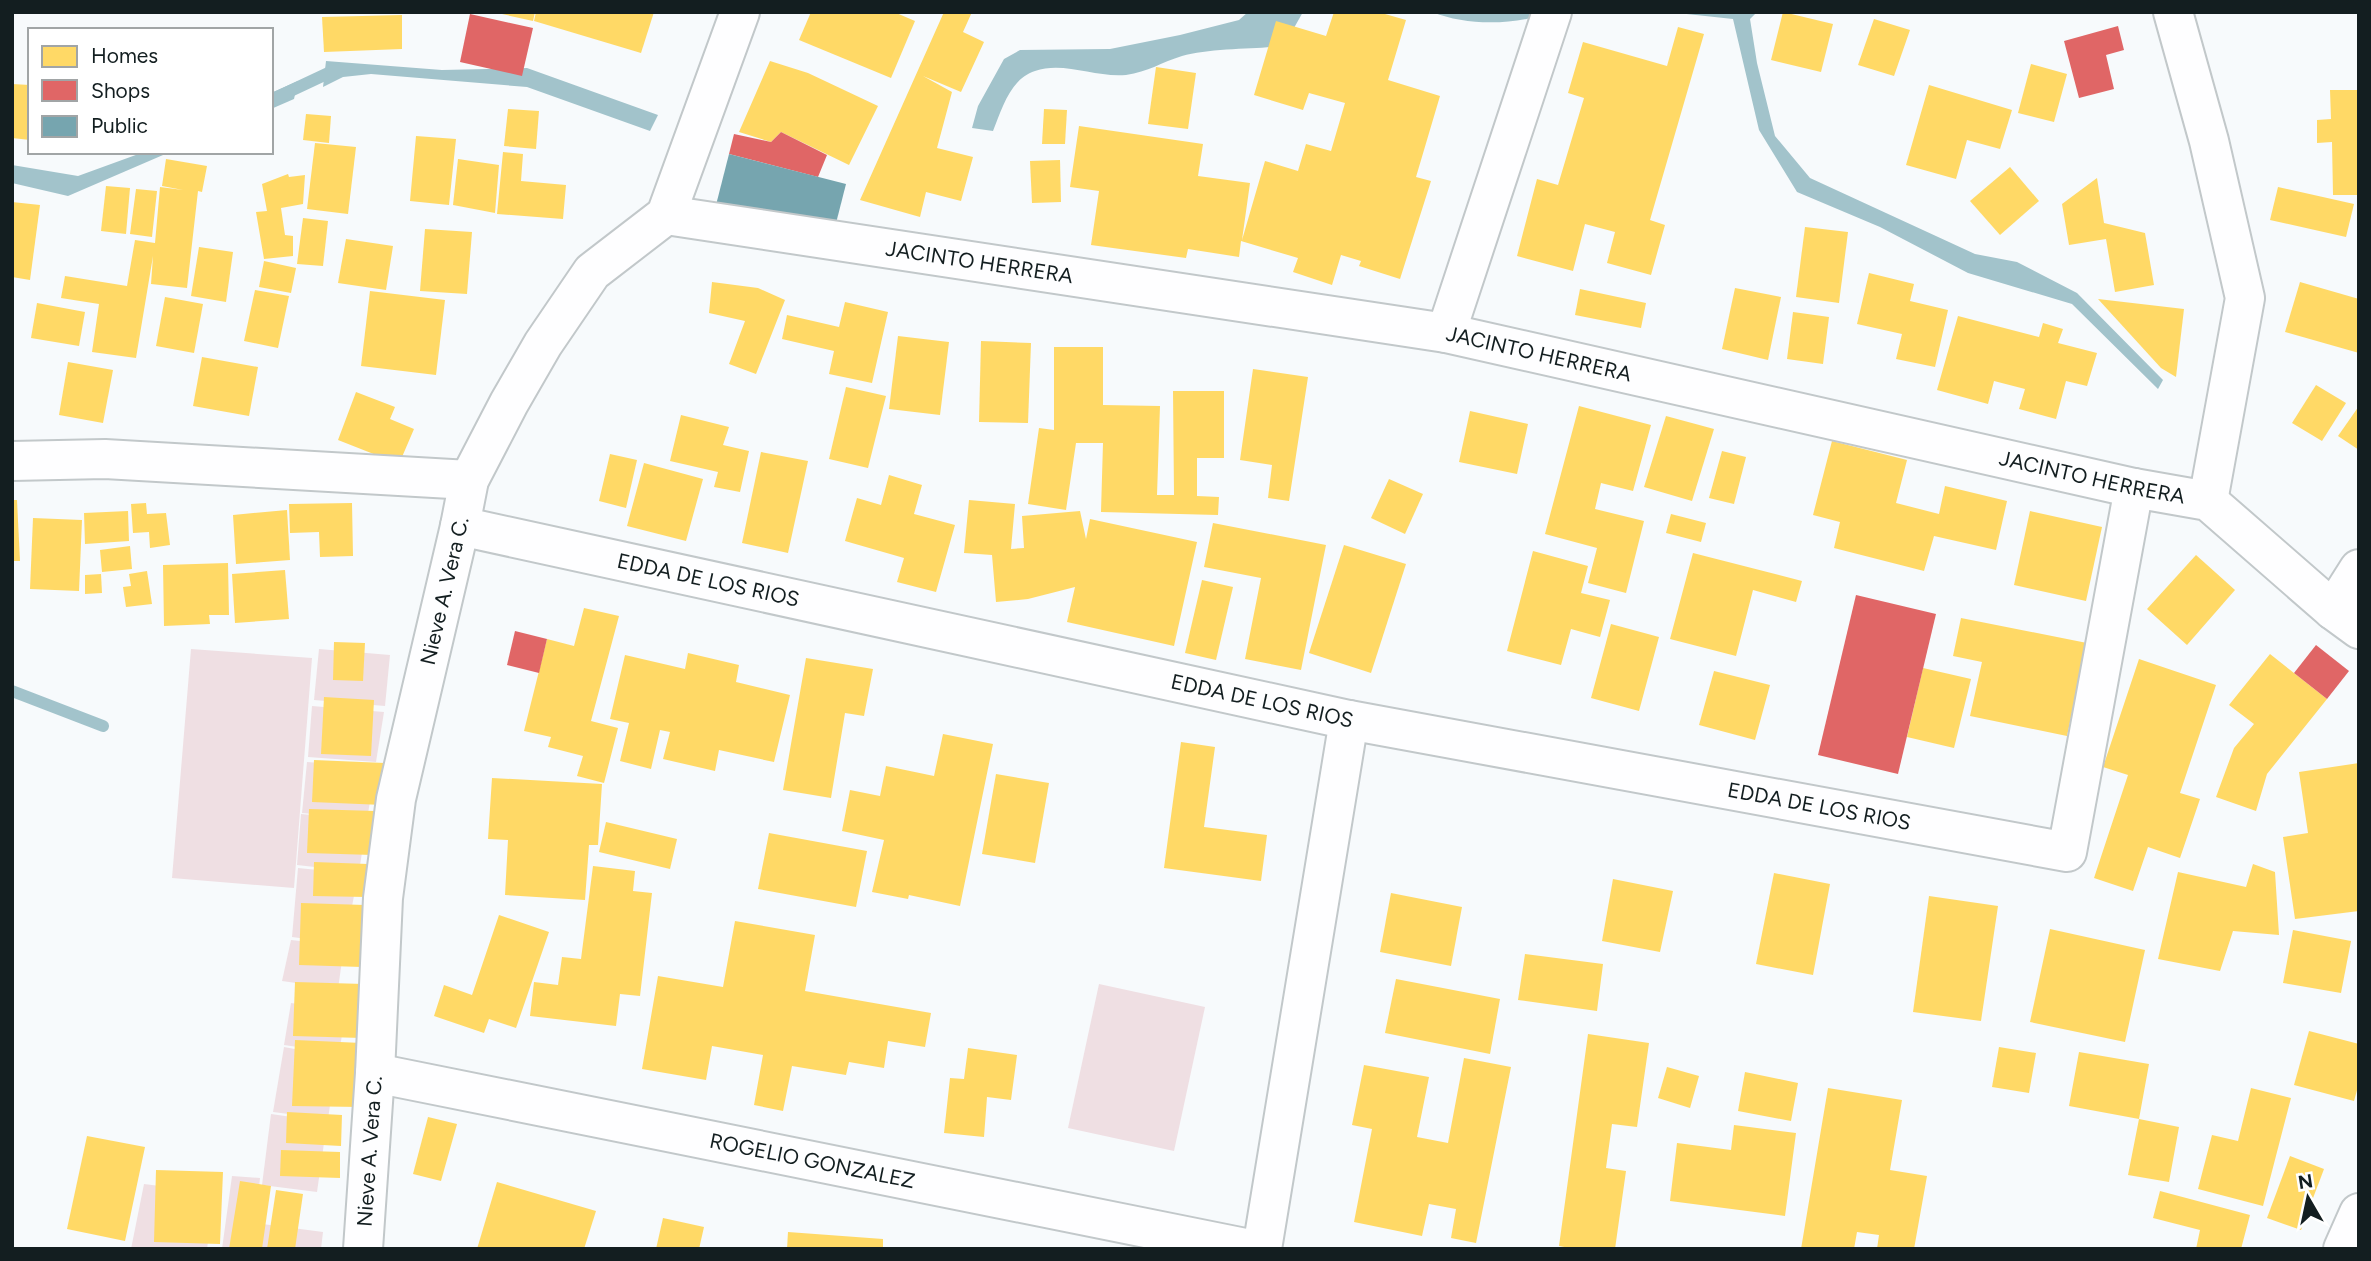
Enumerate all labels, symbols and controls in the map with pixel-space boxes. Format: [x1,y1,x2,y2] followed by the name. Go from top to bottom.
[28,28,273,154] legend
[91,43,158,68] text: Homes
[91,78,150,103] text: Shops
[91,113,148,138] text: Public
[884,235,1075,288] street label: JACINTO HERRERA
[1444,320,1634,386] street label: JACINTO HERRERA
[1997,445,2187,509] street label: JACINTO HERRERA
[415,515,473,667] street label: Nieve A. Vera C.
[615,548,802,612] street label: EDDA DE LOS RIOS
[1169,669,1356,733] street label: EDDA DE LOS RIOS
[1726,777,1913,835] street label: EDDA DE LOS RIOS
[352,1075,387,1227] street label: Nieve A. Vera C.
[707,1128,917,1193] street label: ROGELIO GONZALEZ
[2273,1163,2343,1233] north arrow
[2296,1169,2314,1194] text: N

